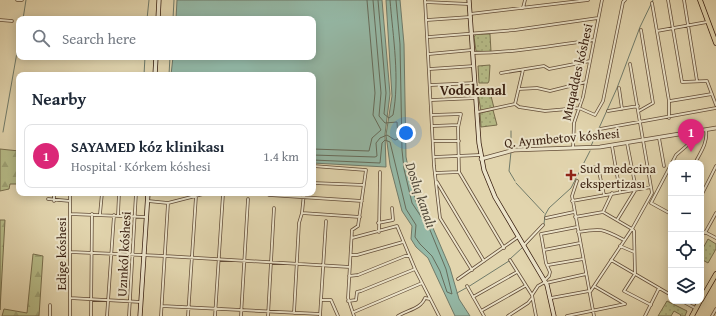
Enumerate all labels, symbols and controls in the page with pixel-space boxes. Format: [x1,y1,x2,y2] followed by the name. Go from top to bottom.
[16,16,316,60] search box
[557,21,598,123] street label: Muqaddes kóshesi
[30,27,52,49] icon: search
[62,28,136,49] text: Search here
[440,80,507,100] district label: Vodokanal
[32,86,86,111] text: Nearby
[678,119,704,152] pin: 1
[396,123,416,143] your location
[504,123,621,153] street label: Q. Ayımbetov kóshesi
[71,136,224,157] text: SAYAMED kóz klinikası
[43,147,49,166] text: 1
[263,147,299,166] text: 1.4 km
[71,157,211,176] text: Hospital · Kórkem kóshesi
[400,158,442,231] water label: Doslıq kanalı
[580,159,657,193] place label: Sud medecina ekspertizası
[668,160,704,304] map controls
[668,160,704,196] button: +
[565,169,577,181] marker: Sud medecina ekspertizası
[668,196,704,232] button: −
[112,210,136,297] street label: Uzınkól kóshesi
[52,217,71,291] street label: Edige kóshesi
[668,232,704,268] button: locate
[668,268,704,304] button: layers

